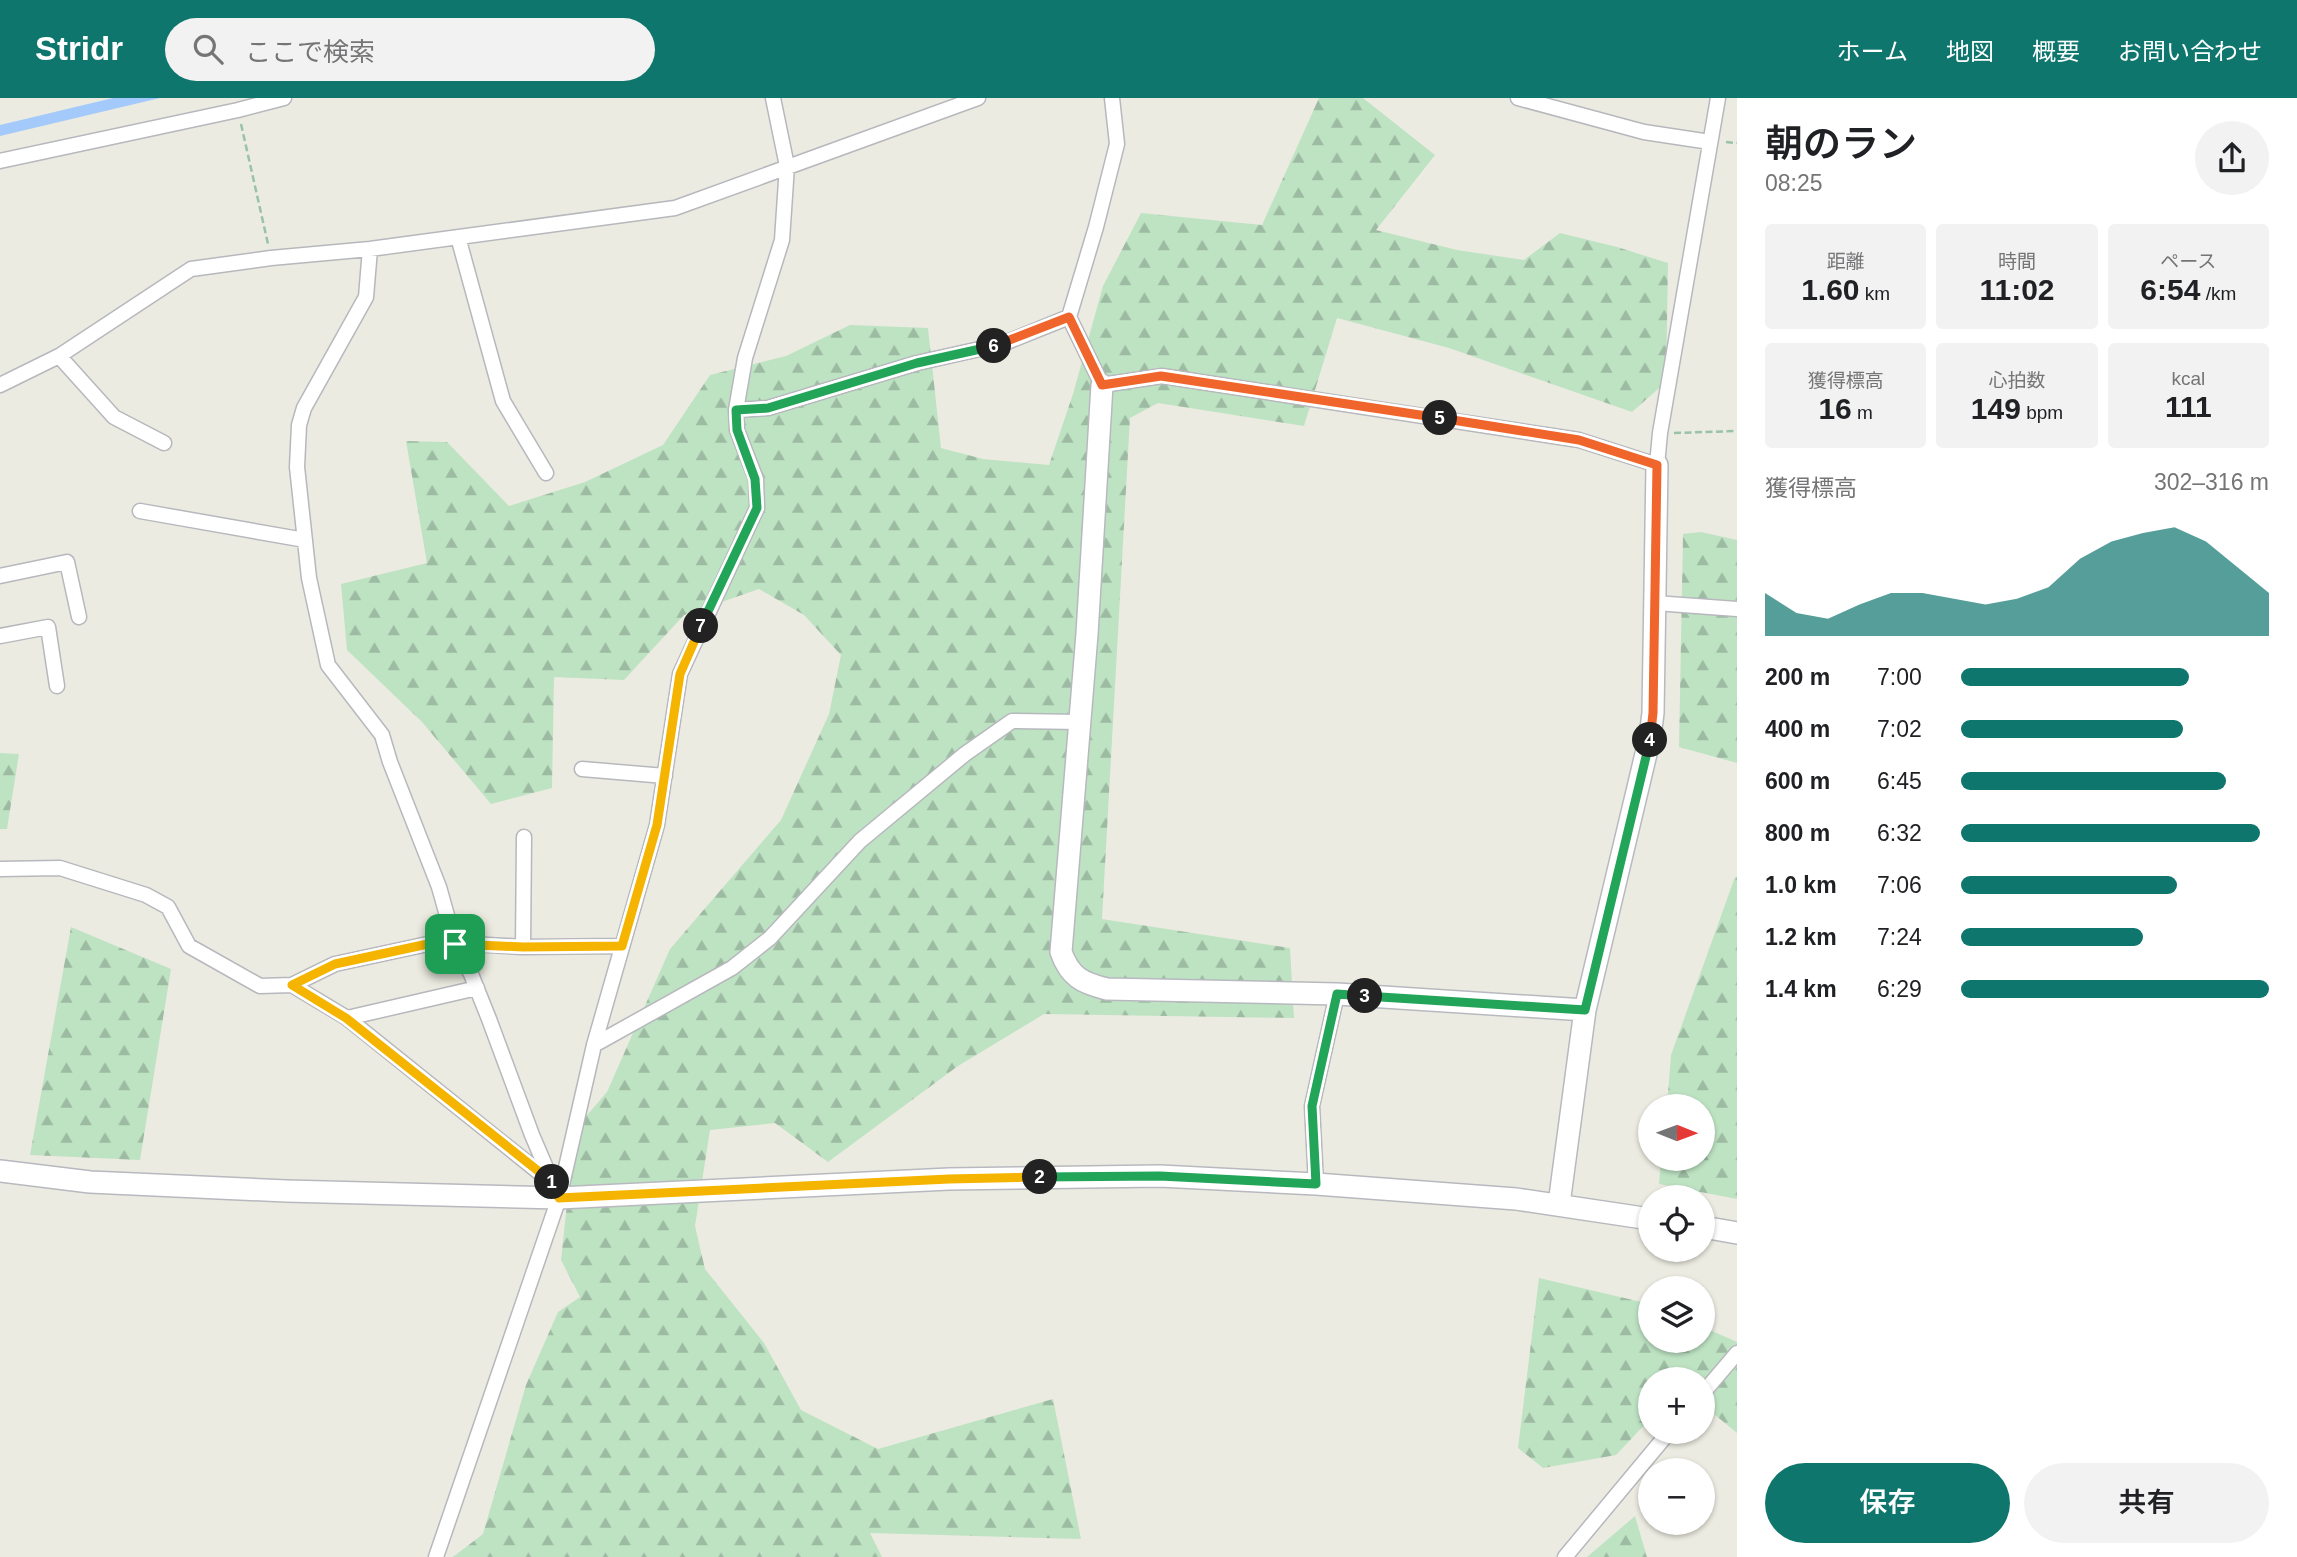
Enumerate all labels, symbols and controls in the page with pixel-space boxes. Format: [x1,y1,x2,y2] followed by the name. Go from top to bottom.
[165,18,655,81] search box
[35,30,123,67] text: Stridr
[189,30,227,68] icon: search
[245,37,375,67] text: ここで検索
[1837,38,1908,65] text: ホーム
[1946,38,1994,65] text: 地図
[2032,38,2080,65] text: 概要
[2118,38,2262,65] text: お問い合わせ
[2195,121,2269,195] button: share
[1765,123,1917,165] text: 朝のラン
[1765,170,1823,196] text: 08:25
[1827,251,1865,272] text: 距離
[1998,251,2036,272] text: 時間
[2160,251,2216,272] text: ペース
[1801,273,1860,306] text: 1.60
[1979,273,2055,306] text: 11:02
[2140,273,2200,306] text: 6:54
[1860,283,1890,304] text: km
[2200,283,2236,304] text: /km
[976,328,1012,364] pin: 6
[988,335,999,356] text: 6
[2171,368,2205,389] text: kcal
[1808,370,1884,391] text: 獲得標高
[1988,370,2046,391] text: 心拍数
[2165,390,2212,423] text: 111
[1818,392,1852,425] text: 16
[1971,392,2021,425] text: 149
[1422,400,1458,436] pin: 5
[1852,402,1873,423] text: m
[2021,402,2063,423] text: bpm
[1434,407,1445,428] text: 5
[2154,469,2269,495] text: 302–316 m
[1765,475,1857,501] text: 獲得標高
[684,608,718,644] pin: 7
[695,615,706,636] text: 7
[1765,664,1830,690] text: 200 m
[1877,664,1922,690] text: 7:00
[1765,716,1830,742] text: 400 m
[1877,716,1922,742] text: 7:02
[1632,722,1668,758] pin: 4
[1644,729,1655,750] text: 4
[1765,768,1830,794] text: 600 m
[1877,768,1922,794] text: 6:45
[1765,820,1830,846] text: 800 m
[1877,820,1922,846] text: 6:32
[1765,872,1837,898] text: 1.0 km
[1877,872,1922,898] text: 7:06
[425,914,485,974] pin
[1765,924,1837,950] text: 1.2 km
[1877,924,1922,950] text: 7:24
[436,925,474,963] icon: arrive
[1765,976,1837,1002] text: 1.4 km
[1877,976,1922,1002] text: 6:29
[1348,978,1382,1014] pin: 3
[1359,985,1370,1006] text: 3
[1638,1094,1715,1171] north arrow
[1638,1094,1715,1535] map controls
[1023,1160,1058,1194] pin: 2
[534,1164,570,1200] pin: 1
[1034,1166,1045,1187] text: 2
[546,1171,557,1192] text: 1
[1638,1185,1715,1262] button: locate
[1638,1276,1715,1353] button: layers
[1638,1367,1715,1444] button: +
[1638,1458,1715,1535] button: −
[1765,1463,2010,1543] button: 保存
[2024,1463,2269,1543] button: 共有

